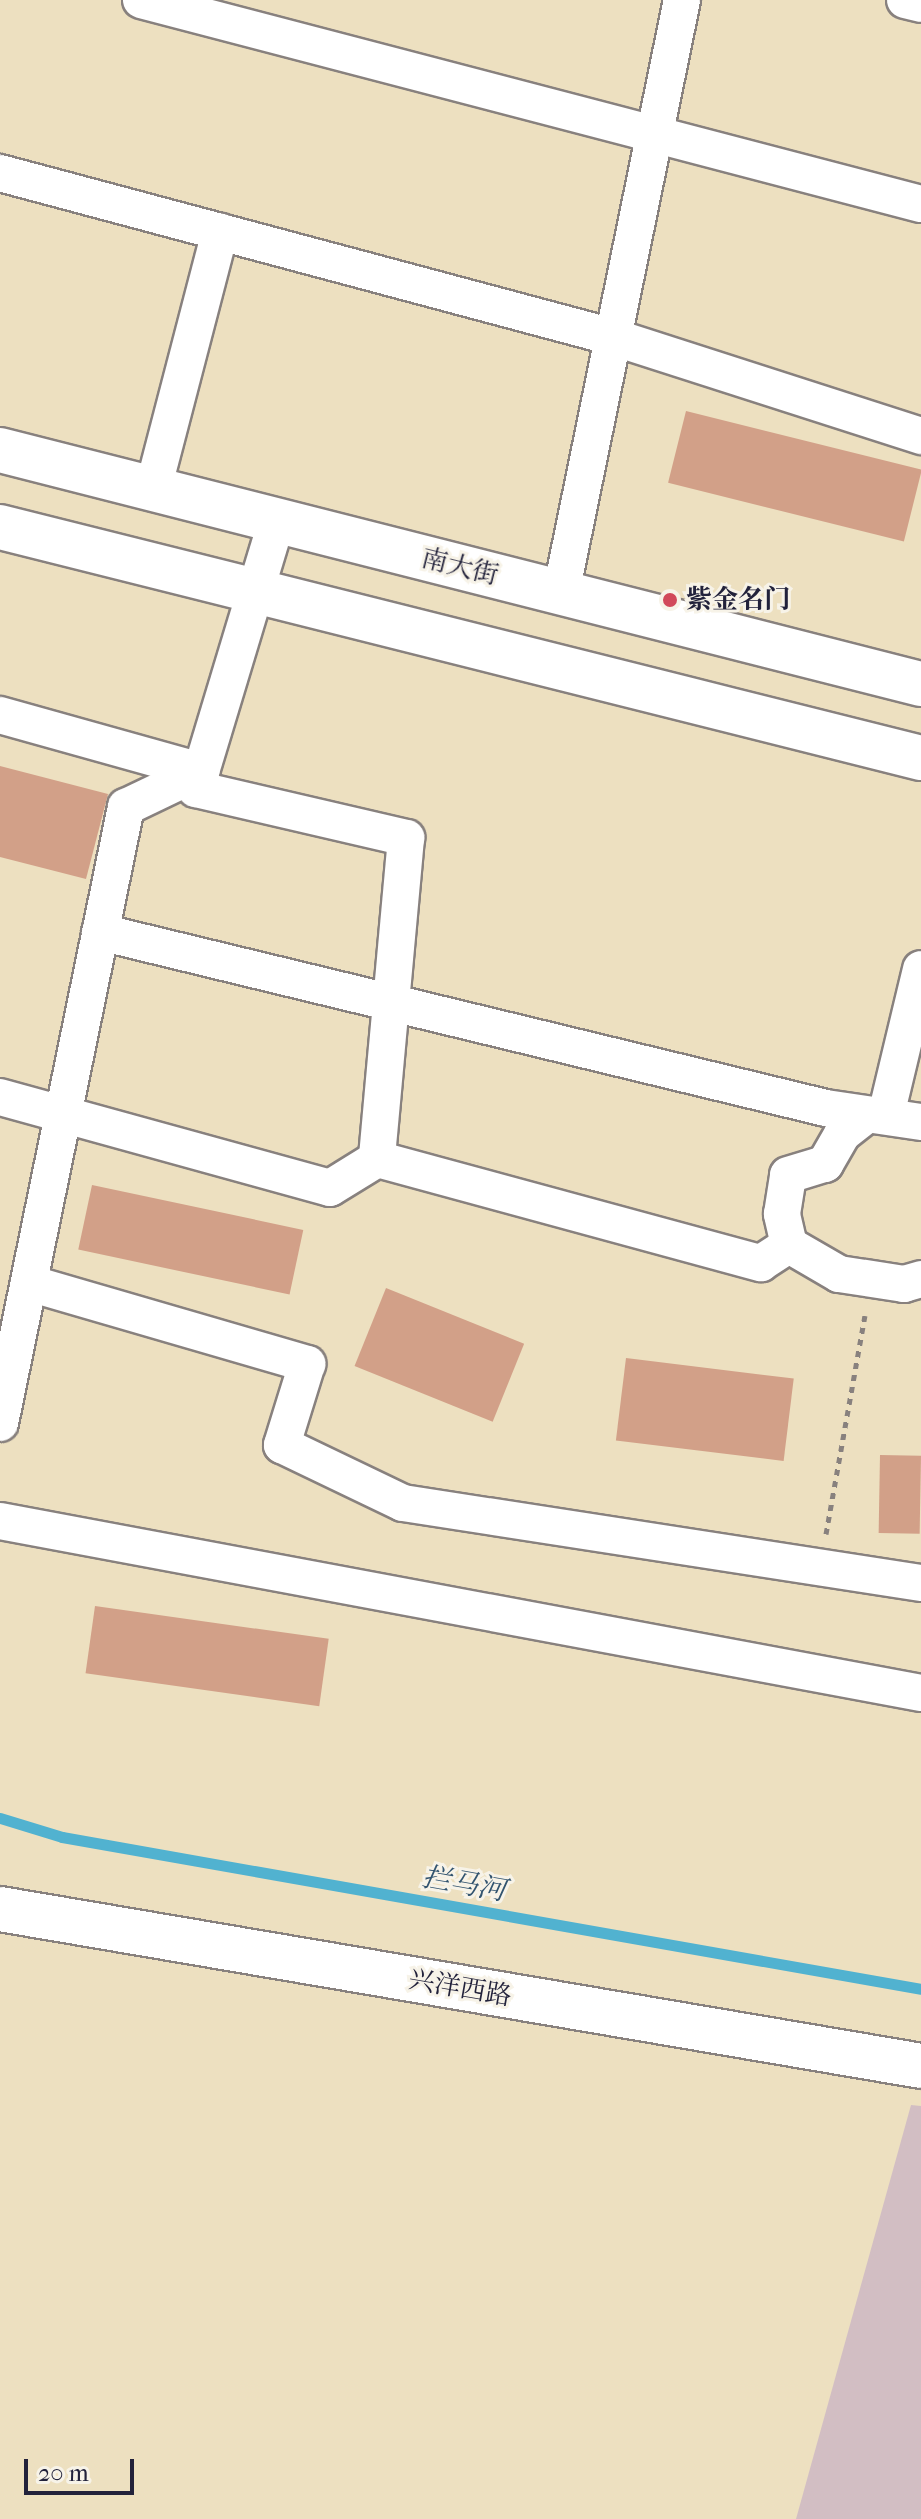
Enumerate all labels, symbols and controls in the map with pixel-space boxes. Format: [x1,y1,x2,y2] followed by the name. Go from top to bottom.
[418,542,502,592] street label: 南大街
[686,584,790,616] place label: 紫金名门
[661,591,679,609] marker: 紫金名门
[420,1860,508,1908] water label: 拦马河
[406,1964,514,2012] street label: 兴洋西路
[28,2443,138,2493] scale bar
[38,2459,89,2487] text: 20 m

